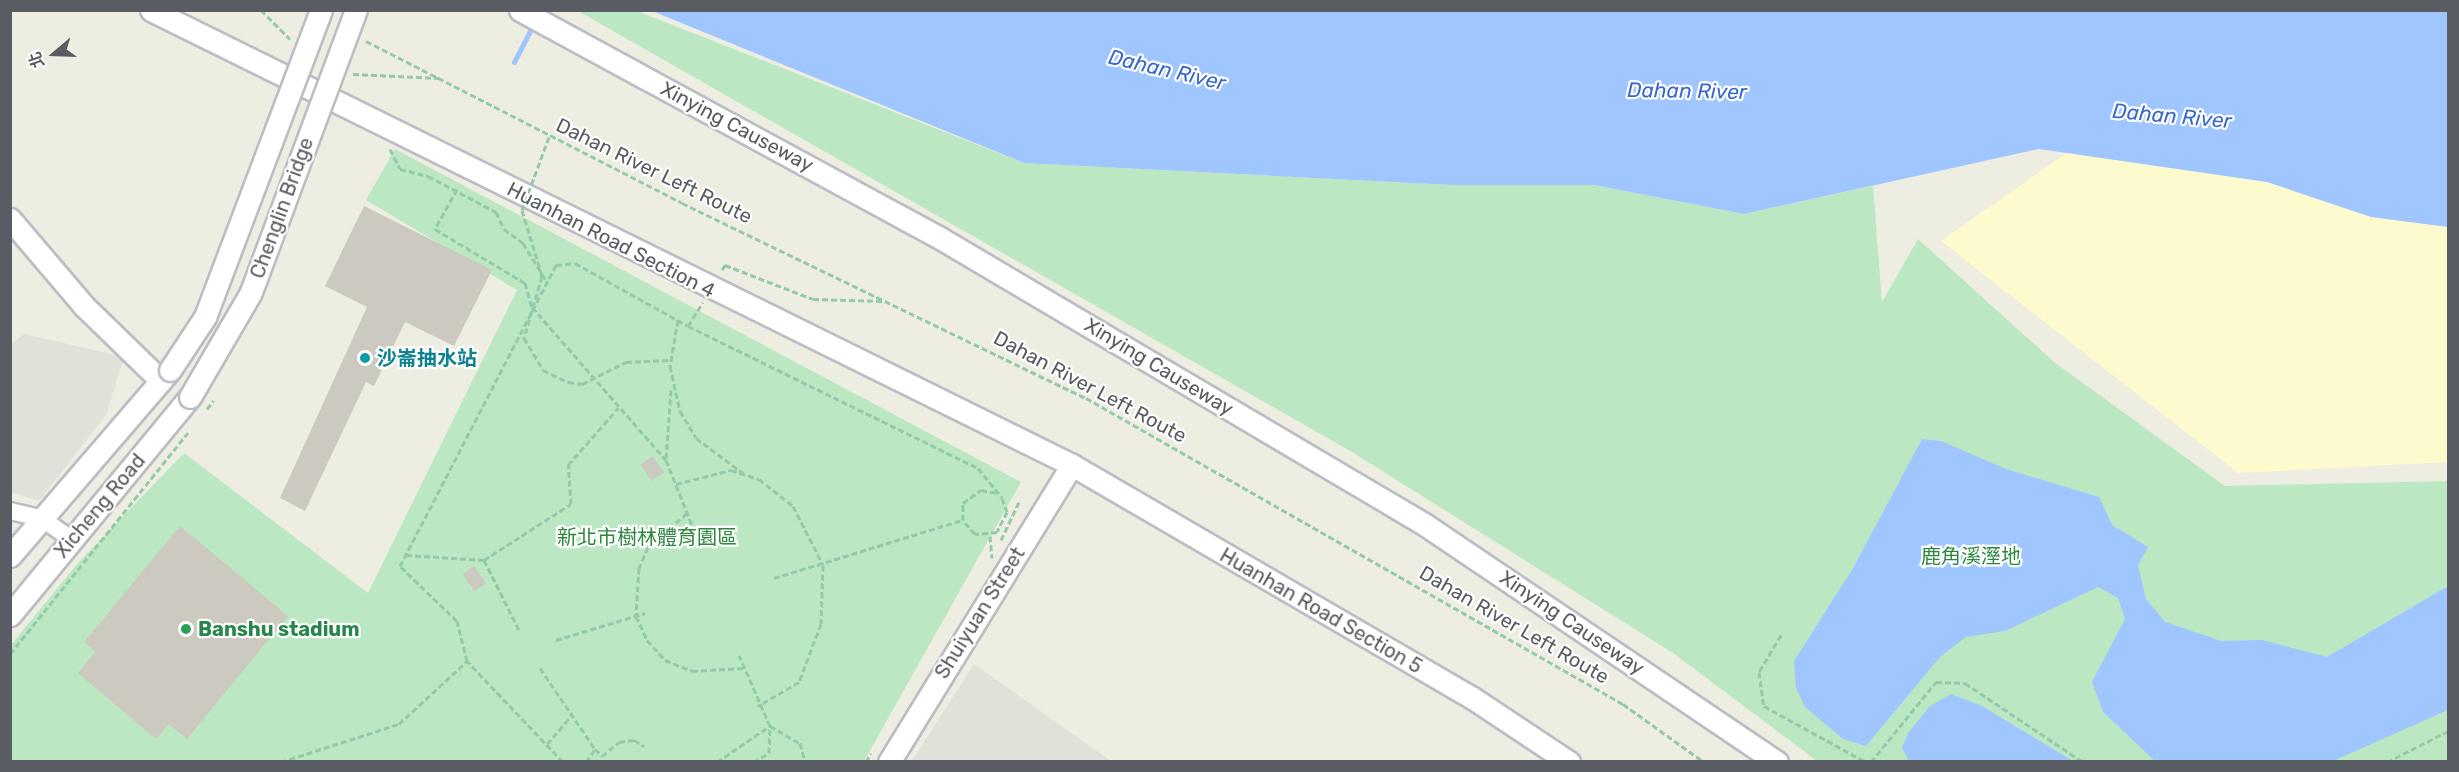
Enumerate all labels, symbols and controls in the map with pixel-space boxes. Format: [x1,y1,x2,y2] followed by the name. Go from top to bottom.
[24,24,84,84] north arrow
[1106,44,1228,96] water label: Dahan River
[25,49,48,71] text: 北
[657,77,817,177] street label: Xinying Causeway
[1627,77,1747,105] water label: Dahan River
[2111,98,2233,134] water label: Dahan River
[552,113,756,229] street label: Dahan River Left Route
[245,134,319,282] street label: Chenglin Bridge
[503,177,719,303] street label: Huanhan Road Section 4
[1080,313,1238,421] street label: Xinying Causeway
[989,326,1191,448] street label: Dahan River Left Route
[377,346,477,370] place label: 沙崙抽水站
[358,351,372,365] marker: 沙崙抽水站
[50,449,150,563] street label: Xicheng Road
[557,525,737,549] park label: 新北市樹林體育園區
[930,543,1030,683] street label: Shuiyuan Street
[1216,543,1426,679] street label: Huanhan Road Section 5
[1921,544,2021,568] park label: 鹿角溪溼地
[1415,561,1613,689] street label: Dahan River Left Route
[1495,566,1649,680] street label: Xinying Causeway
[198,617,360,641] place label: Banshu stadium
[179,622,193,636] marker: Banshu stadium

